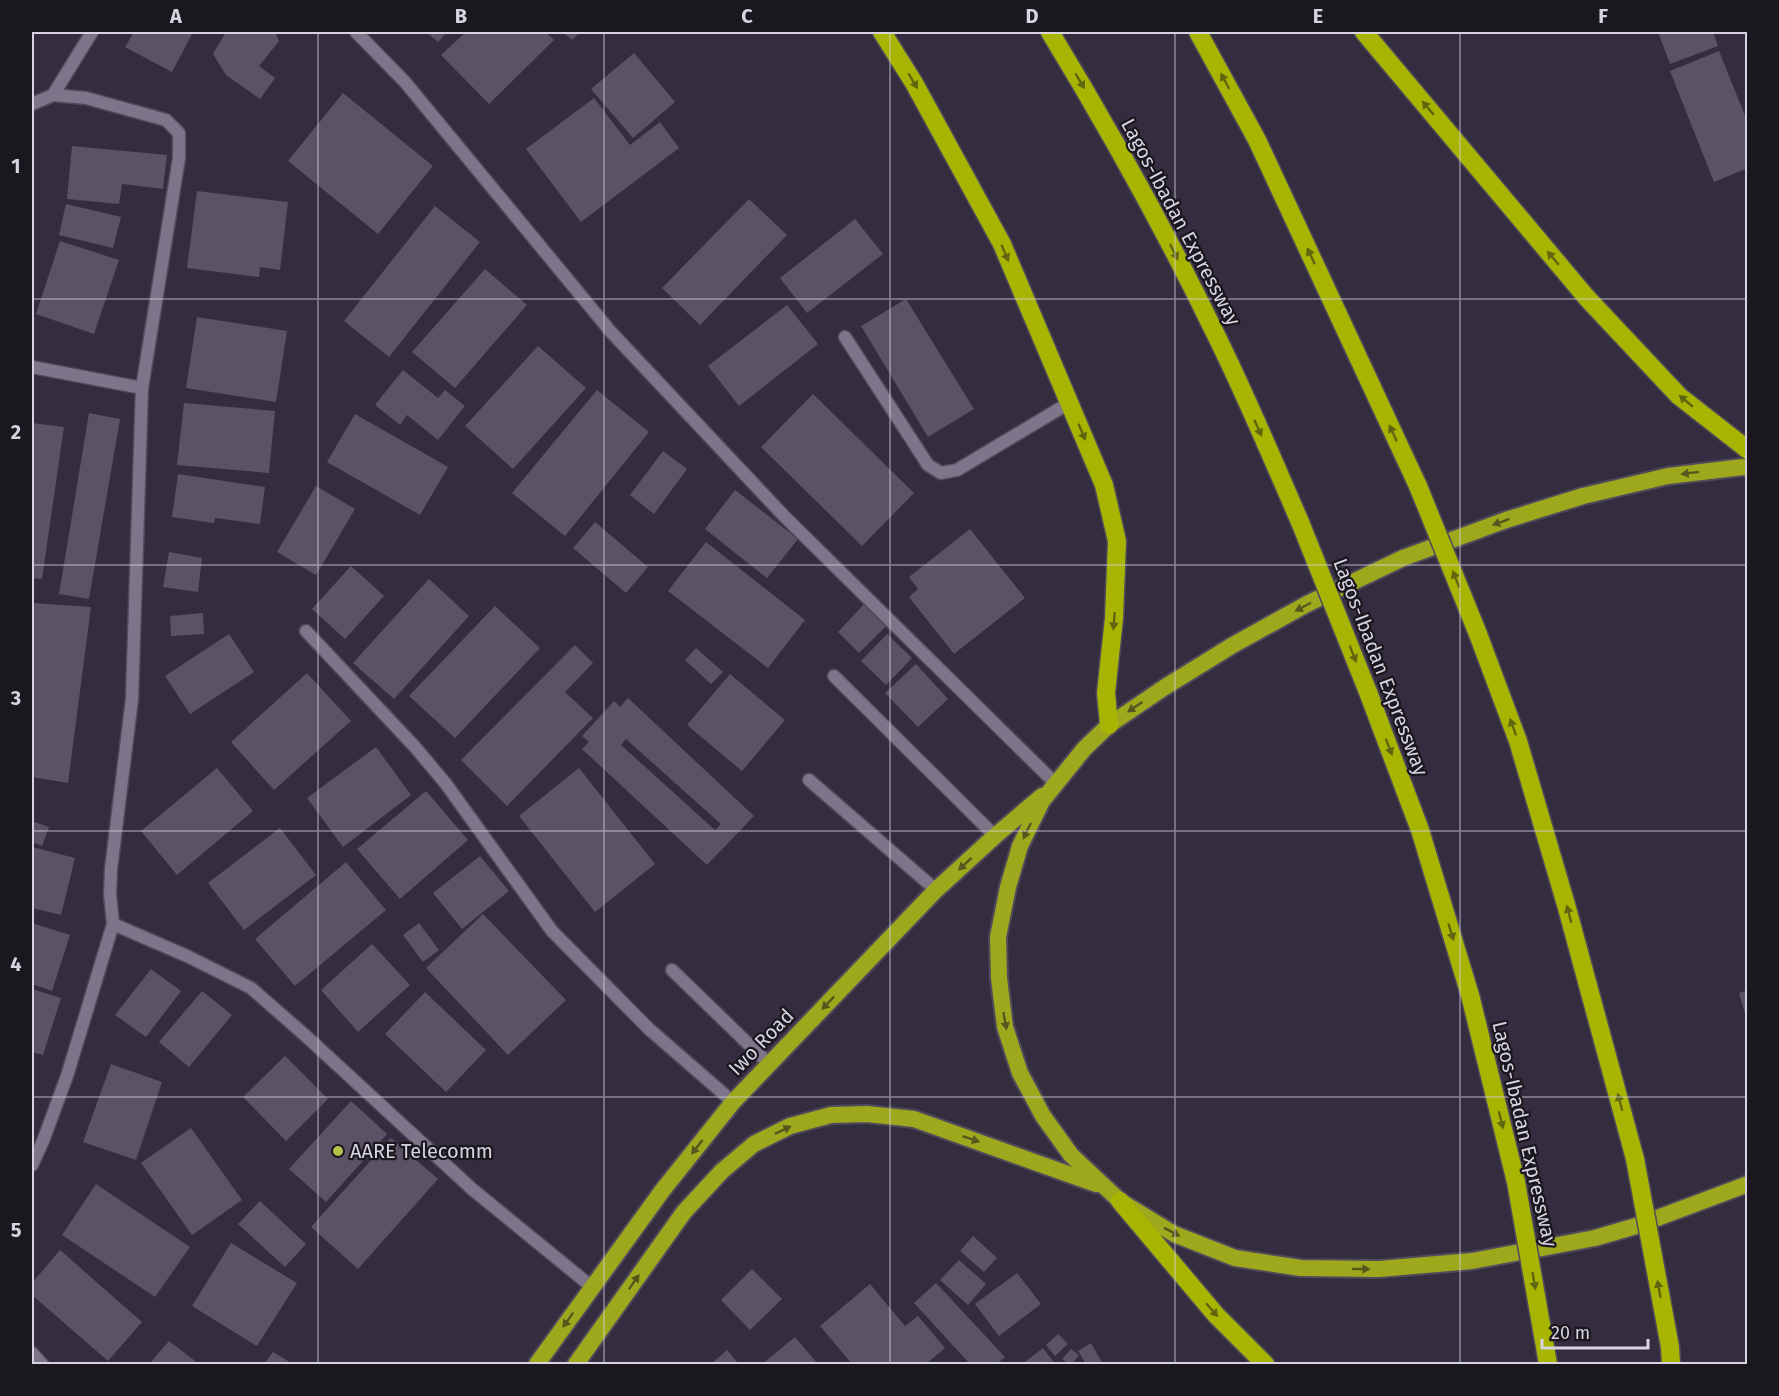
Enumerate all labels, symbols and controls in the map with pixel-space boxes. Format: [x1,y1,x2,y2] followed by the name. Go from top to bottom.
[169,4,183,28] text: A
[455,4,467,28] text: B
[741,4,753,28] text: C
[1025,4,1039,28] text: D
[1313,4,1323,28] text: E
[1598,4,1608,28] text: F
[907,73,918,89] one-way arrow
[1075,73,1085,90] one-way arrow
[1220,73,1230,90] one-way arrow
[1422,101,1435,116] one-way arrow
[1116,114,1246,330] street label: Lagos-Ibadan Expressway
[11,154,21,178] text: 1
[1169,243,1179,261] one-way arrow
[1000,244,1010,262] one-way arrow
[1306,248,1315,265] one-way arrow
[1547,250,1560,266] one-way arrow
[1678,395,1693,407] one-way arrow
[11,420,21,444] text: 2
[1253,420,1263,438] one-way arrow
[1077,424,1086,441] one-way arrow
[1389,424,1398,441] one-way arrow
[1680,469,1699,478] one-way arrow
[1492,518,1510,528] one-way arrow
[1328,555,1434,779] street label: Lagos-Ibadan Expressway
[1451,570,1461,588] one-way arrow
[1294,602,1311,612] one-way arrow
[1109,612,1119,631] one-way arrow
[1349,645,1358,663] one-way arrow
[10,686,21,710] text: 3
[1128,701,1144,713] one-way arrow
[1508,718,1517,736] one-way arrow
[1384,738,1394,756] one-way arrow
[1023,822,1033,840] one-way arrow
[957,857,972,871] one-way arrow
[1564,905,1573,923] one-way arrow
[1447,923,1456,941] one-way arrow
[10,952,22,976] text: 4
[821,995,835,1010] one-way arrow
[723,1004,799,1080] street label: Iwo Road
[1001,1012,1010,1031] one-way arrow
[1487,1019,1563,1249] street label: Lagos-Ibadan Expressway
[1615,1093,1624,1111] one-way arrow
[1496,1111,1506,1129] one-way arrow
[774,1125,791,1134] one-way arrow
[962,1135,980,1145] one-way arrow
[350,1139,493,1163] place label: AARE Telecomm
[690,1139,703,1155] one-way arrow
[331,1144,345,1158] marker: AARE Telecomm
[11,1218,22,1242] text: 5
[1163,1227,1181,1237] one-way arrow
[1352,1264,1371,1274] one-way arrow
[1530,1272,1539,1291] one-way arrow
[628,1274,639,1290] one-way arrow
[1654,1280,1663,1299] one-way arrow
[1205,1302,1218,1317] one-way arrow
[562,1312,574,1328] one-way arrow
[1542,1312,1648,1350] scale bar
[1551,1322,1590,1344] text: 20 m

